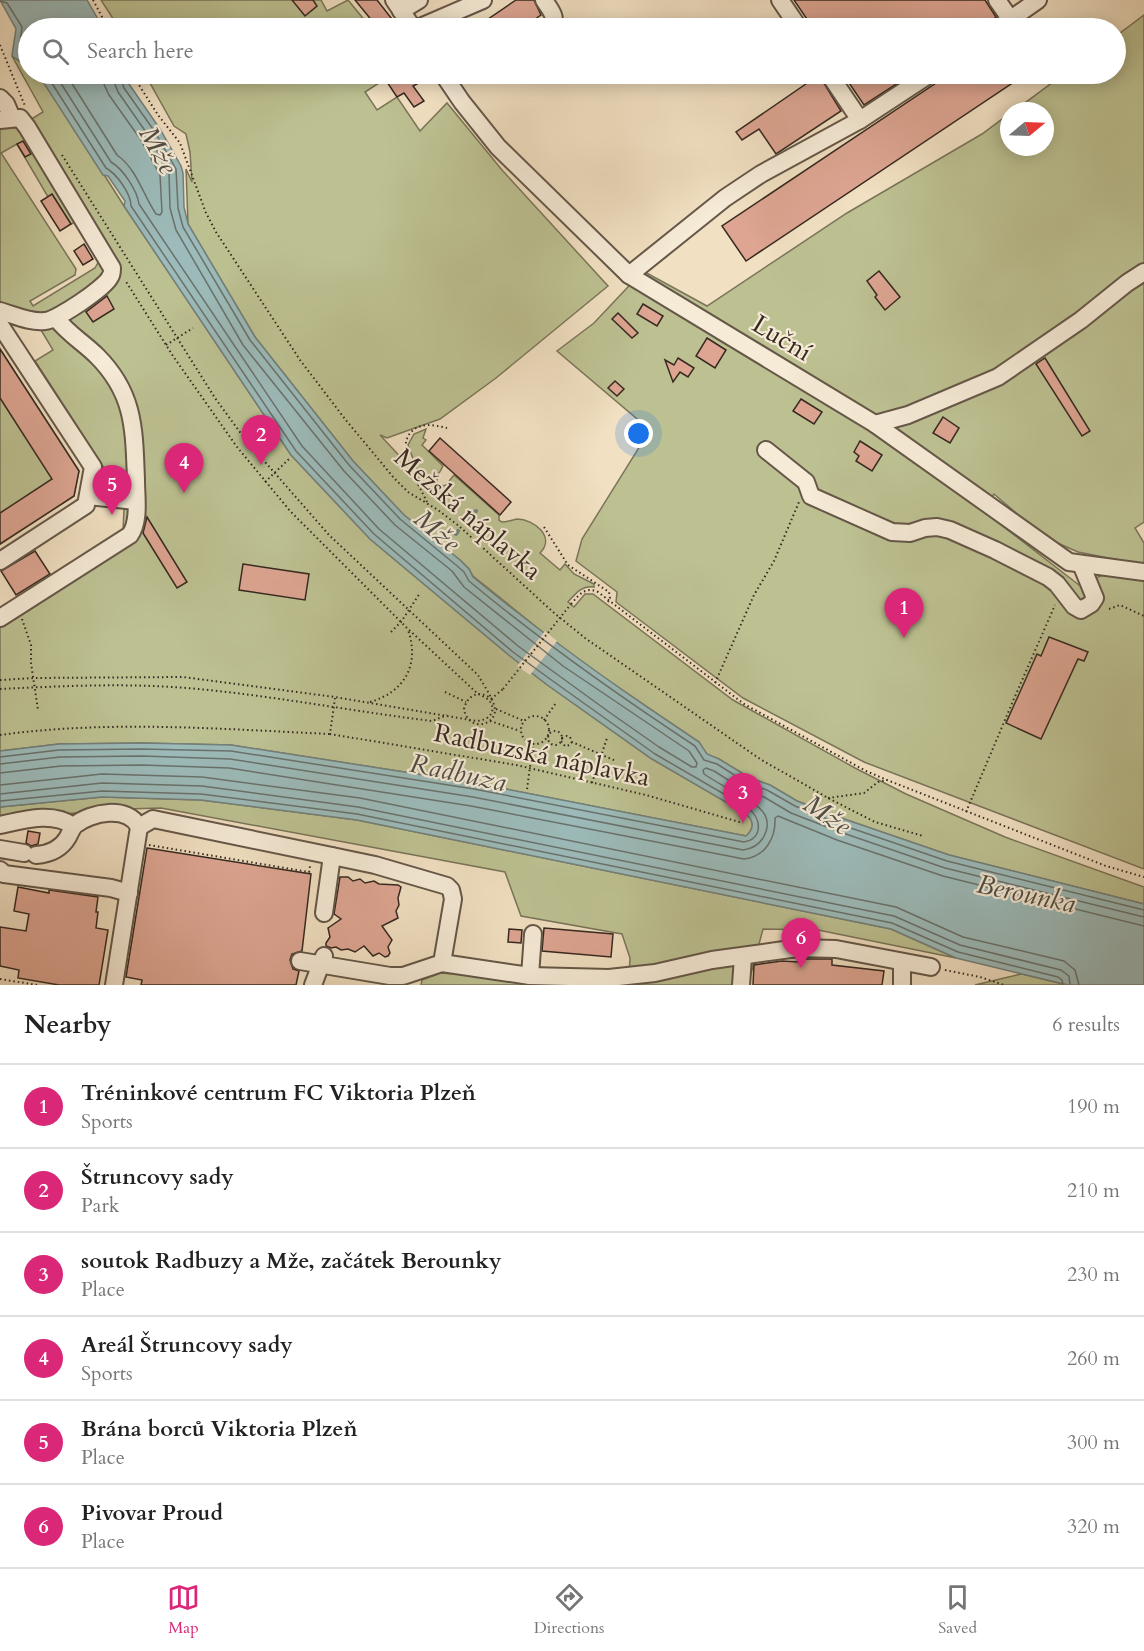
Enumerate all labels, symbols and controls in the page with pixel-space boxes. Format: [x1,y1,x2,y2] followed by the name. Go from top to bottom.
[18,18,1126,84] search box
[39,35,72,68] icon: search
[87,36,194,66] text: Search here
[1000,102,1054,156] north arrow
[130,119,187,181] water label: Mže
[746,307,818,369] street label: Luční
[242,416,280,465] pin: 2
[624,419,653,448] your location
[387,440,549,588] street label: Mežská náplavka
[164,444,204,493] pin: 4
[92,466,132,515] pin: 5
[406,501,469,562] water label: Mže
[884,588,924,638] pin: 1
[431,715,653,795] street label: Radbuzská náplavka
[406,745,510,801] water label: Radbuza
[724,774,762,823] pin: 3
[796,786,859,845] water label: Mže
[973,865,1079,923] water label: Berounka
[782,918,820,968] pin: 6
[24,1007,112,1042] text: Nearby
[1052,1011,1120,1038] text: 6 results
[81,1078,476,1108] text: Tréninkové centrum FC Viktoria Plzeň
[38,1093,49,1120] text: 1
[1067,1093,1120,1120] text: 190 m
[81,1108,133,1135] text: Sports
[81,1162,234,1192] text: Štruncovy sady
[38,1177,49,1204] text: 2
[1067,1177,1120,1204] text: 210 m
[81,1192,119,1219] text: Park
[81,1246,502,1276] text: soutok Radbuzy a Mže, začátek Berounky
[38,1261,49,1288] text: 3
[1067,1261,1120,1288] text: 230 m
[81,1276,125,1303] text: Place
[81,1330,293,1360] text: Areál Štruncovy sady
[38,1345,49,1372] text: 4
[1067,1345,1120,1372] text: 260 m
[81,1360,133,1387] text: Sports
[81,1414,358,1444] text: Brána borců Viktoria Plzeň
[38,1429,49,1456] text: 5
[1067,1429,1120,1456] text: 300 m
[81,1444,125,1471] text: Place
[81,1498,223,1528] text: Pivovar Proud
[38,1513,49,1540] text: 6
[1067,1513,1120,1540] text: 320 m
[81,1528,125,1555] text: Place
[167,1581,200,1639] tab: Map
[534,1581,604,1639] tab: Directions
[938,1581,977,1639] tab: Saved

